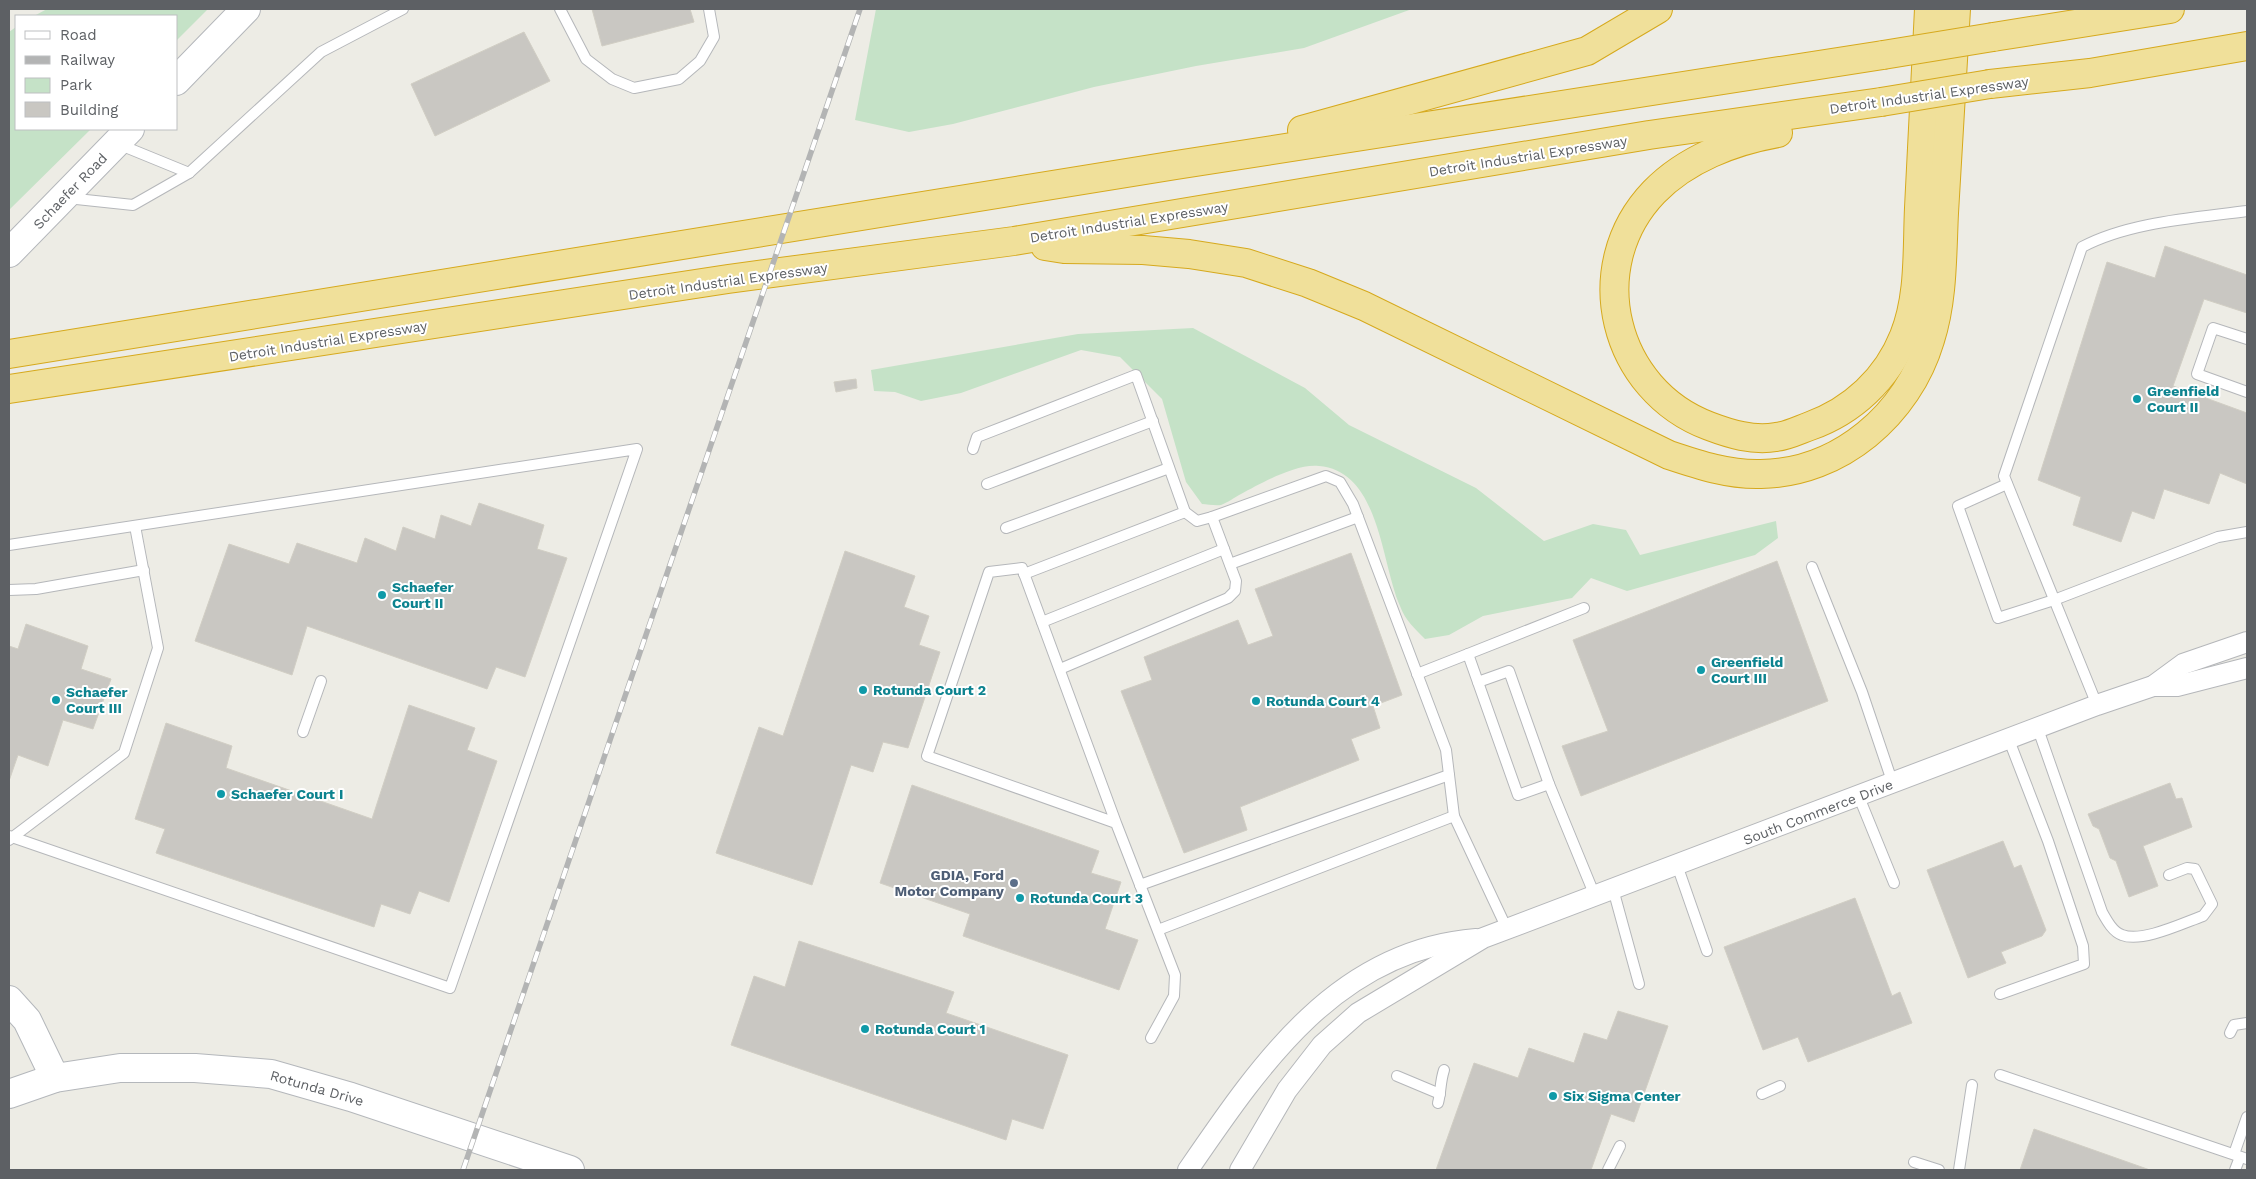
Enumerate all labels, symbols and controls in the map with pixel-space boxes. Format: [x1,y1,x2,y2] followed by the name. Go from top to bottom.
[15,15,178,130] legend
[60,26,97,44] text: Road
[60,51,115,69] text: Railway
[1828,73,2030,117] street label: Detroit Industrial Expressway
[60,76,93,94] text: Park
[60,101,118,119] text: Building
[1428,132,1629,180] street label: Detroit Industrial Expressway
[30,150,110,232] street label: Schaefer Road
[1029,198,1230,246] street label: Detroit Industrial Expressway
[627,259,829,303] street label: Detroit Industrial Expressway
[228,317,429,365] street label: Detroit Industrial Expressway
[2147,383,2219,415] place label: Greenfield Court II
[2131,393,2143,405] marker: Greenfield Court II
[392,579,454,611] place label: Schaefer Court II
[376,589,388,601] marker: Schaefer Court II
[1711,654,1783,686] place label: Greenfield Court III
[1695,664,1707,676] marker: Greenfield Court III
[873,682,986,698] place label: Rotunda Court 2
[66,684,128,716] place label: Schaefer Court III
[857,684,869,696] marker: Rotunda Court 2
[1266,693,1380,709] place label: Rotunda Court 4
[50,694,62,706] marker: Schaefer Court III
[1250,695,1262,707] marker: Rotunda Court 4
[1741,776,1895,848] street label: South Commerce Drive
[231,786,343,802] place label: Schaefer Court I
[215,788,227,800] marker: Schaefer Court I
[894,867,1004,899] place label: GDIA, Ford Motor Company
[1008,877,1020,889] marker: GDIA, Ford Motor Company
[1030,890,1143,906] place label: Rotunda Court 3
[1014,892,1026,904] marker: Rotunda Court 3
[875,1021,986,1037] place label: Rotunda Court 1
[859,1023,871,1035] marker: Rotunda Court 1
[268,1067,366,1109] street label: Rotunda Drive
[1563,1088,1681,1104] place label: Six Sigma Center
[1547,1090,1559,1102] marker: Six Sigma Center

